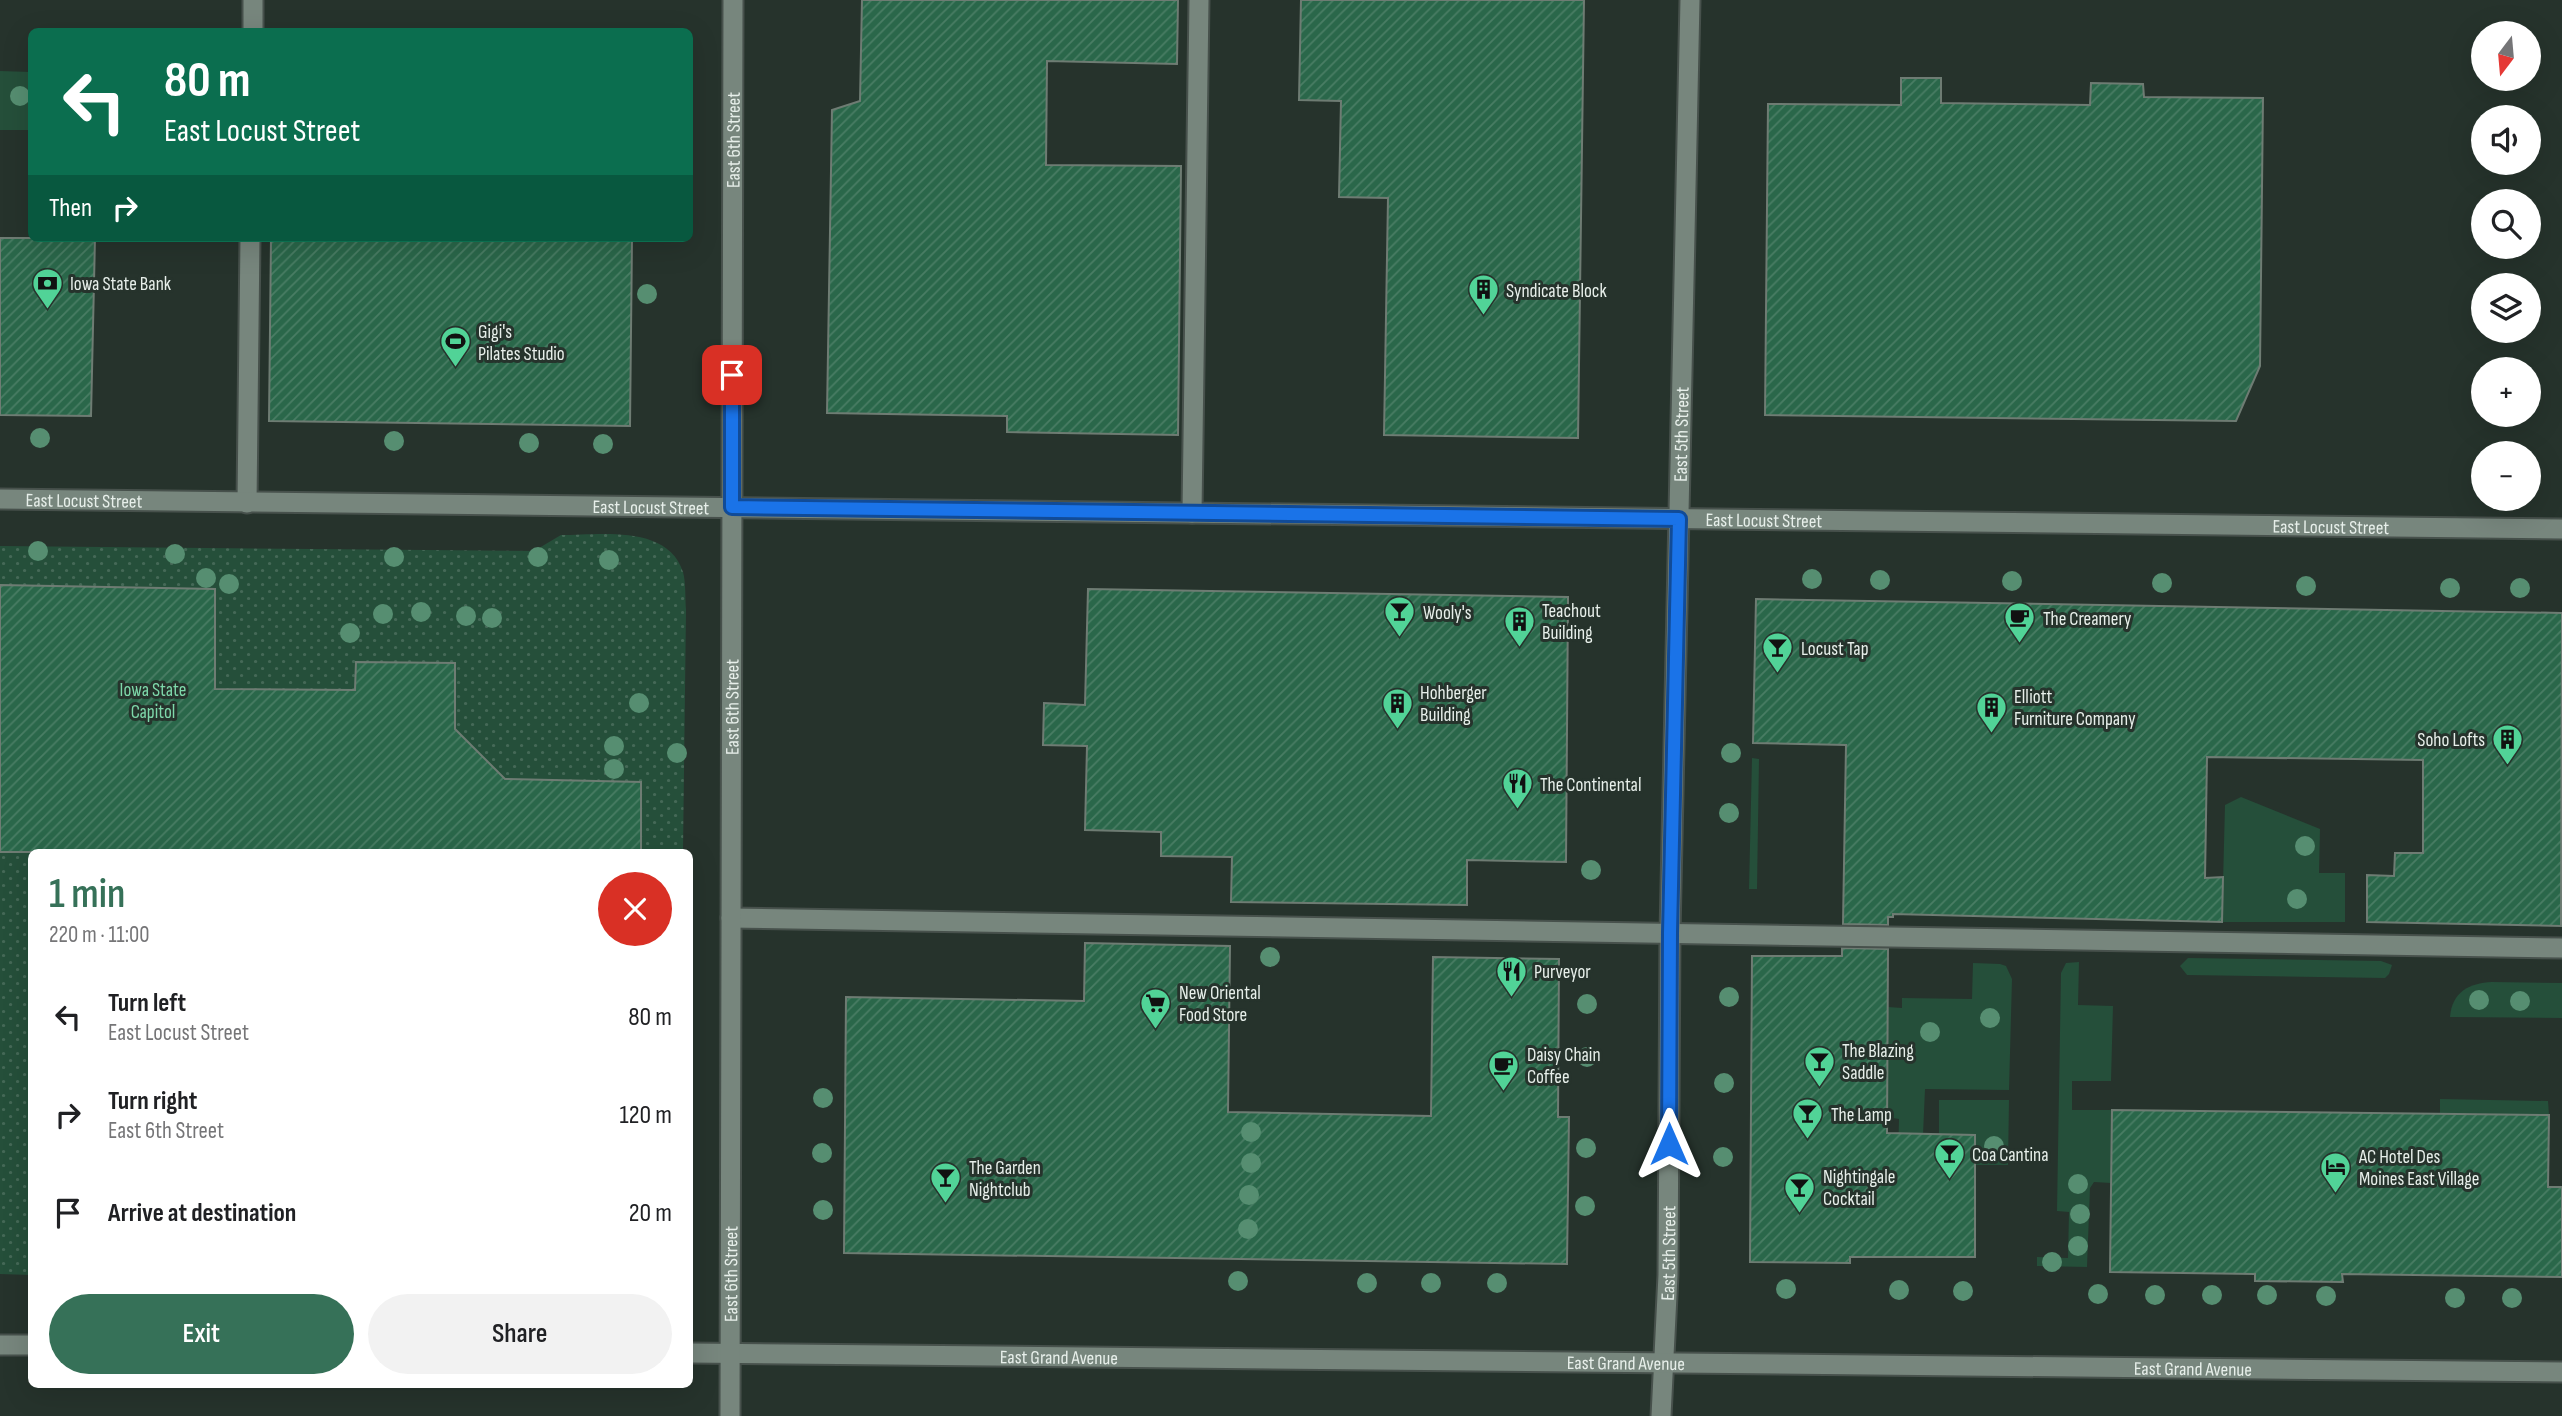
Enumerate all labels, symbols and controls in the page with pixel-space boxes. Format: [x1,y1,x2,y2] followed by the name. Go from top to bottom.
[2471,21,2541,91] north arrow
[2471,21,2541,511] map controls
[164,52,251,111] text: 80 m
[49,56,140,147] icon: left
[723,92,746,188] street label: East 6th Street
[2471,105,2541,175] button: sound
[164,112,360,151] text: East Locust Street
[106,189,144,227] icon: right
[2471,189,2541,259] button: search
[49,193,92,224] text: Then
[30,266,64,310] bank icon: Iowa State Bank
[70,273,172,296] place label: Iowa State Bank
[1466,273,1500,317] building icon: Syndicate Block
[2471,273,2541,343] button: layers
[1506,280,1607,303] place label: Syndicate Block
[478,321,565,366] place label: Gigi's Pilates Studio
[438,325,472,369] sports icon: Gigi's Pilates Studio
[702,345,762,405] pin
[713,356,751,394] icon: arrive
[2471,357,2541,427] button: +
[1670,386,1695,482] street label: East 5th Street
[2471,441,2541,511] button: −
[26,489,143,514] street label: East Locust Street
[593,496,710,520] street label: East Locust Street
[1705,509,1822,533] street label: East Locust Street
[2272,516,2389,540] street label: East Locust Street
[1383,595,1417,639] bar icon: Wooly's
[1542,600,1601,645] place label: Teachout Building
[2003,601,2037,645] cafe icon: The Creamery
[1423,602,1472,625] place label: Wooly's
[1502,604,1536,648] building icon: Teachout Building
[2043,608,2132,631] place label: The Creamery
[1761,631,1795,675] bar icon: Locust Tap
[1801,638,1869,661] place label: Locust Tap
[721,659,745,755] street label: East 6th Street
[120,679,186,724] park label: Iowa State Capitol
[1420,682,1487,727] place label: Hohberger Building
[1380,686,1414,730] building icon: Hohberger Building
[2014,686,2136,731] place label: Elliott Furniture Company
[1974,690,2008,734] building icon: Elliott Furniture Company
[2491,722,2525,766] building icon: Soho Lofts
[2417,729,2485,752] place label: Soho Lofts
[1500,767,1534,811] restaurant icon: The Continental
[1540,774,1641,797] place label: The Continental
[49,869,125,920] text: 1 min
[598,872,672,946] button: close
[49,921,150,949] text: 220 m · 11:00
[1494,954,1528,998] restaurant icon: Purveyor
[1534,961,1591,984] place label: Purveyor
[1179,982,1261,1027] place label: New Oriental Food Store
[1139,986,1173,1030] supermarket icon: New Oriental Food Store
[108,988,186,1019] text: Turn left
[49,998,87,1036] icon: left
[628,1002,672,1033] text: 80 m
[108,1019,249,1047] text: East Locust Street
[1842,1040,1914,1085] place label: The Blazing Saddle
[1527,1044,1601,1089] place label: Daisy Chain Coffee
[1802,1044,1836,1088] bar icon: The Blazing Saddle
[1487,1048,1521,1092] cafe icon: Daisy Chain Coffee
[108,1086,197,1117] text: Turn right
[49,1096,87,1134] icon: right
[1791,1097,1825,1141] bar icon: The Lamp
[619,1100,672,1131] text: 120 m
[1831,1104,1892,1127] place label: The Lamp
[1632,1107,1706,1181] position arrow
[108,1117,224,1145] text: East 6th Street
[1932,1137,1966,1181] bar icon: Coa Cantina
[1972,1144,2049,1167] place label: Coa Cantina
[2358,1146,2479,1191] place label: AC Hotel Des Moines East Village
[2319,1150,2353,1194] hotel icon: AC Hotel Des Moines East Village
[969,1157,1041,1202] place label: The Garden Nightclub
[929,1161,963,1205] bar icon: The Garden Nightclub
[1823,1166,1895,1211] place label: Nightingale Cocktail
[1783,1170,1817,1214] bar icon: Nightingale Cocktail
[49,1194,87,1232] icon: arrive
[108,1198,296,1229] text: Arrive at destination
[629,1198,672,1229] text: 20 m
[1657,1205,1681,1301] street label: East 5th Street
[720,1226,743,1322] street label: East 6th Street
[49,1294,354,1374] button: Exit
[368,1294,672,1374] button: Share
[1000,1346,1118,1370] street label: East Grand Avenue
[1567,1352,1685,1376] street label: East Grand Avenue
[2134,1358,2252,1382] street label: East Grand Avenue

